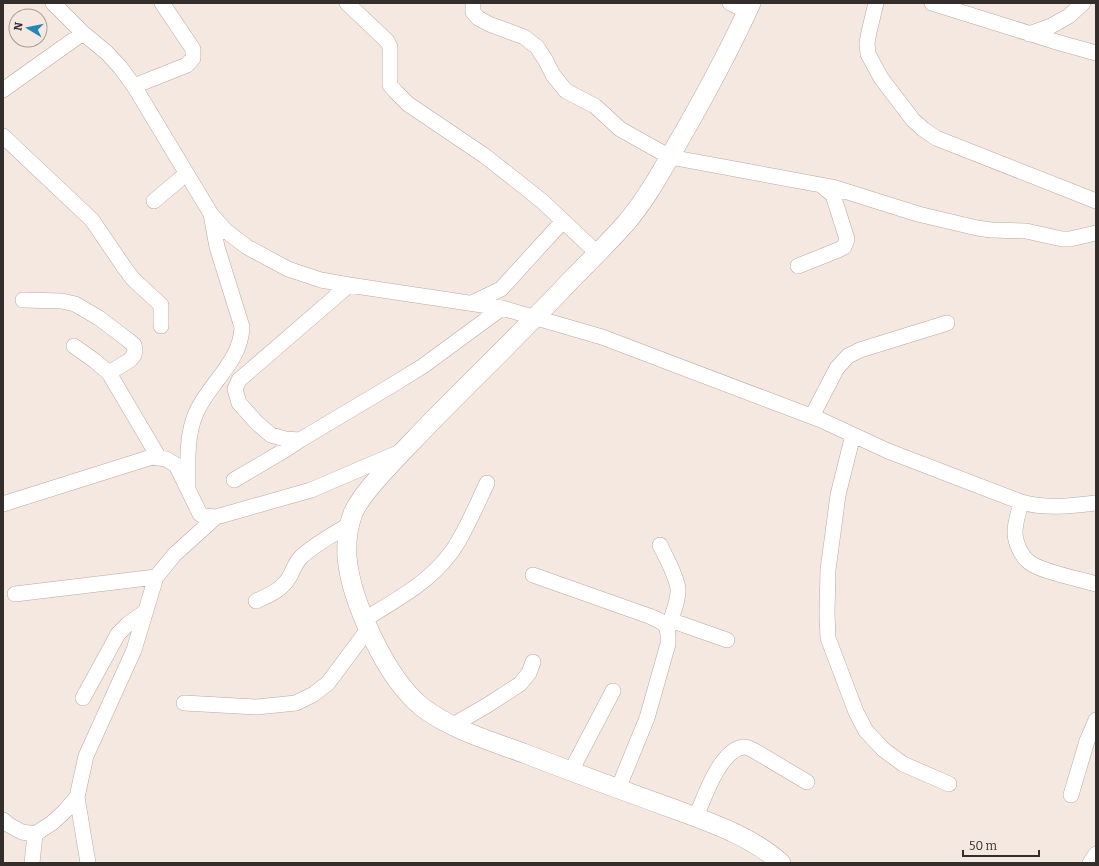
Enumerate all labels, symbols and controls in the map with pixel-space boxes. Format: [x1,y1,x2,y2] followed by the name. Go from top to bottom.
[8,8,48,48] north arrow
[12,21,26,32] text: N
[963,832,1039,858] scale bar
[969,839,998,853] text: 50 m

